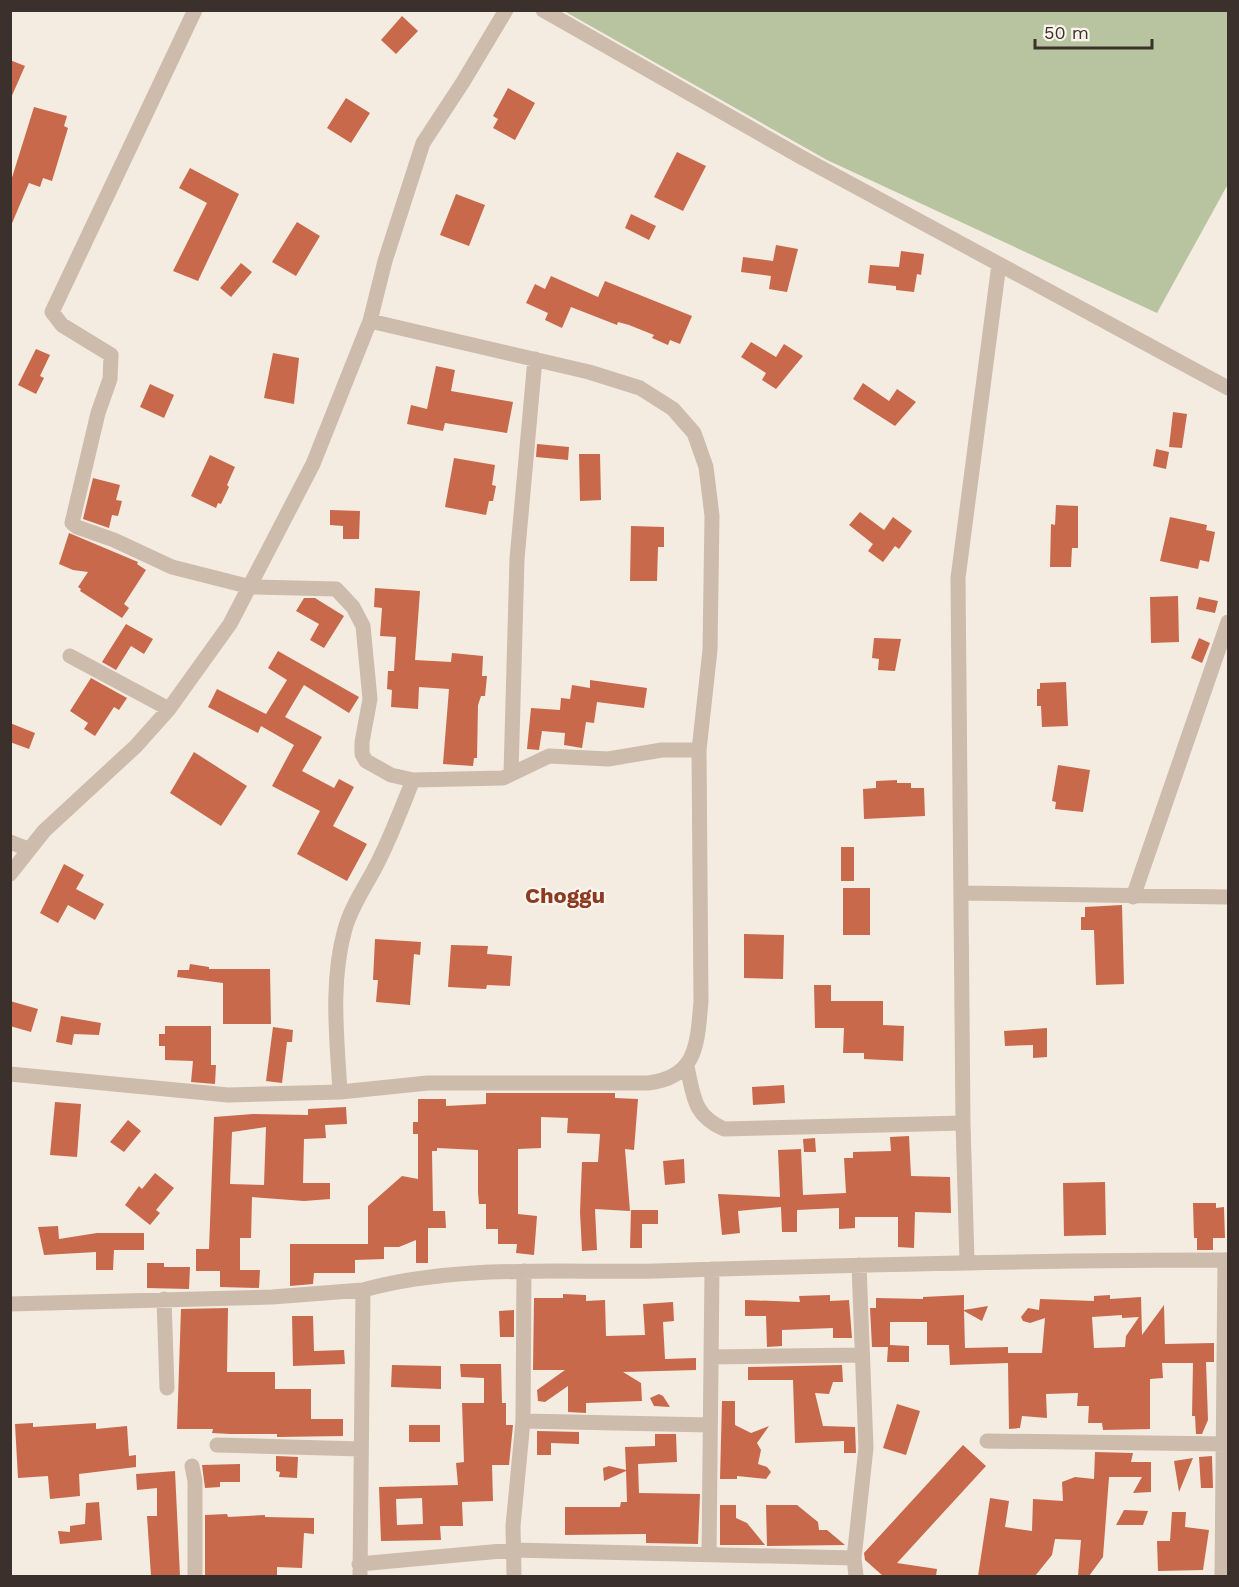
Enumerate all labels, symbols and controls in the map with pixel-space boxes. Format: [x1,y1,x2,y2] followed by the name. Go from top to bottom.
[1035,12,1152,50] scale bar
[1044,22,1089,43] text: 50 m
[525,883,605,908] district label: Choggu

